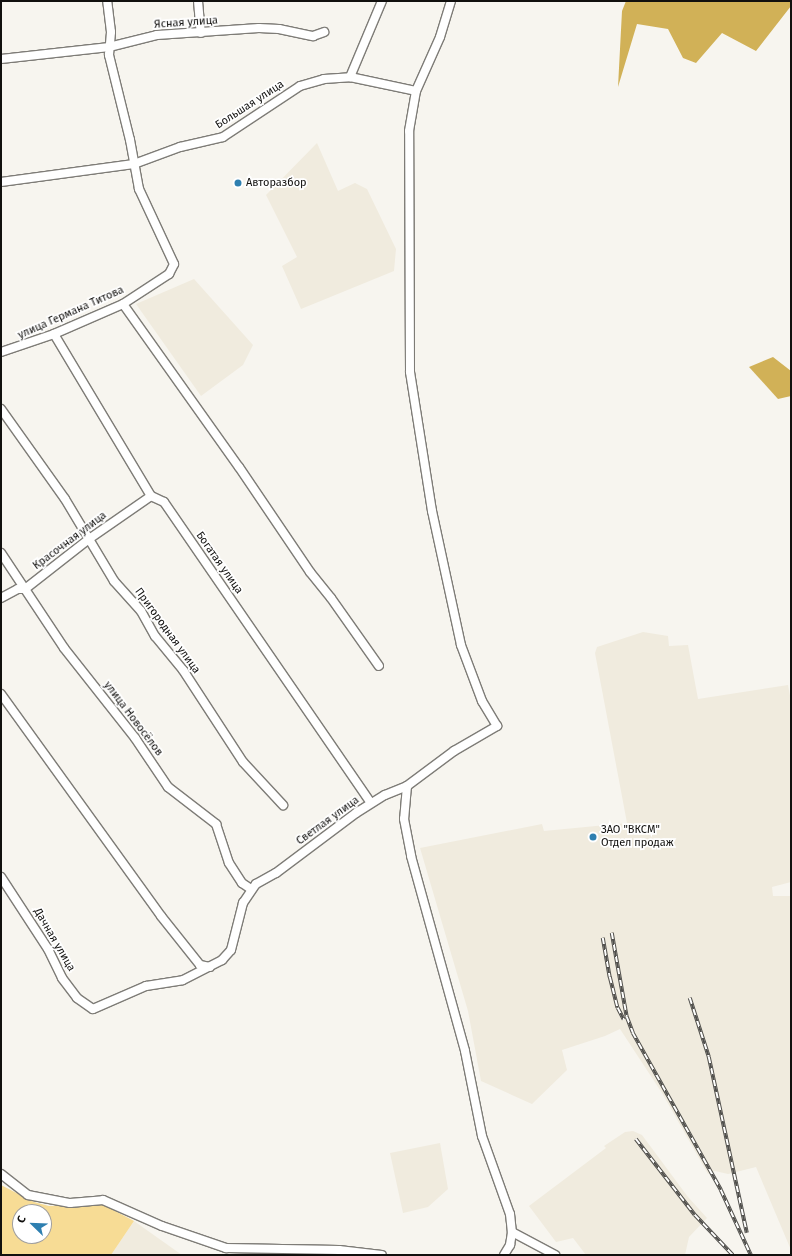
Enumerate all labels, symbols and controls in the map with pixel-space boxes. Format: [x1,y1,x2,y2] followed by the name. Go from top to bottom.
[154,14,218,32] street label: Ясная улица
[213,78,287,132] street label: Большая улица
[246,176,307,190] place label: Авторазбор
[233,178,243,188] marker: Авторазбор
[16,284,126,342] street label: улица Германа Титова
[31,509,109,573] street label: Красочная улица
[193,529,245,597] street label: Богатая улица
[132,586,202,676] street label: Пригородная улица
[101,679,165,759] street label: улица Новосёлов
[294,794,362,848] street label: Светлая улица
[601,824,674,850] place label: ЗАО "ВКСМ" Отдел продаж
[588,832,598,842] marker: ЗАО "ВКСМ" Отдел продаж
[31,906,77,974] street label: Дачная улица
[12,1204,52,1244] north arrow
[14,1214,29,1225] text: С

